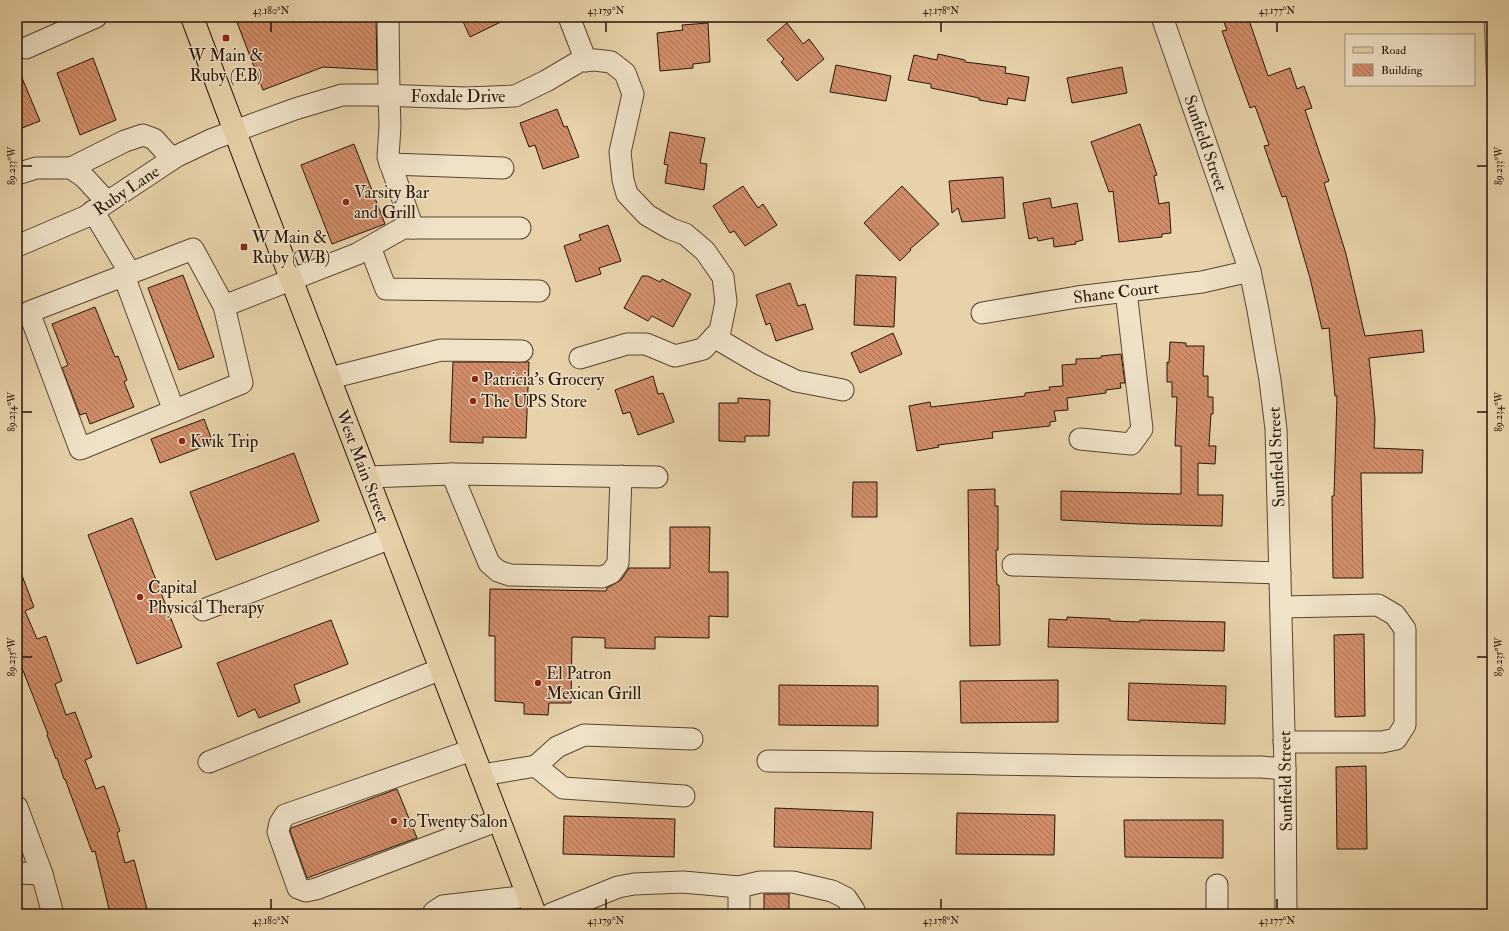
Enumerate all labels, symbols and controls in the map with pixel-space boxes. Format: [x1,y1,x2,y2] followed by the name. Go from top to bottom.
[252,5,290,17] text: 43.180°N
[588,5,625,17] text: 43.179°N
[923,5,959,17] text: 43.178°N
[1259,5,1295,17] text: 43.177°N
[221,33,231,43] marker: W Main & Ruby (EB)
[1345,34,1475,86] legend
[1381,43,1406,58] text: Road
[187,45,264,87] place label: W Main & Ruby (EB)
[1381,63,1424,78] text: Building
[411,86,505,107] street label: Foxdale Drive
[1179,92,1232,195] street label: Sunfield Street
[6,146,18,185] text: 89.233°W
[1493,146,1505,185] text: 89.233°W
[89,161,164,221] street label: Ruby Lane
[354,182,430,223] place label: Varsity Bar and Grill
[341,197,351,207] marker: Varsity Bar and Grill
[251,227,330,269] place label: W Main & Ruby (WB)
[239,242,249,252] marker: W Main & Ruby (WB)
[1072,277,1161,308] street label: Shane Court
[483,369,605,391] place label: Patricia's Grocery
[470,374,480,384] marker: Patricia's Grocery
[6,391,18,432] text: 89.234°W
[481,391,587,412] place label: The UPS Store
[1493,391,1505,432] text: 89.234°W
[468,396,478,406] marker: The UPS Store
[331,406,394,526] street label: West Main Street
[1263,406,1290,508] street label: Sunfield Street
[190,431,259,453] place label: Kwik Trip
[177,436,187,446] marker: Kwik Trip
[148,577,265,619] place label: Capital Physical Therapy
[135,592,145,602] marker: Capital Physical Therapy
[6,637,18,676] text: 89.235°W
[1493,637,1505,676] text: 89.235°W
[546,663,642,704] place label: El Patron Mexican Grill
[533,678,543,688] marker: El Patron Mexican Grill
[1274,730,1297,831] street label: Sunfield Street
[402,811,508,833] place label: 10Twenty Salon
[389,816,399,826] marker: 10Twenty Salon
[252,915,290,927] text: 43.180°N
[588,915,625,927] text: 43.179°N
[923,915,959,927] text: 43.178°N
[1259,915,1295,927] text: 43.177°N

